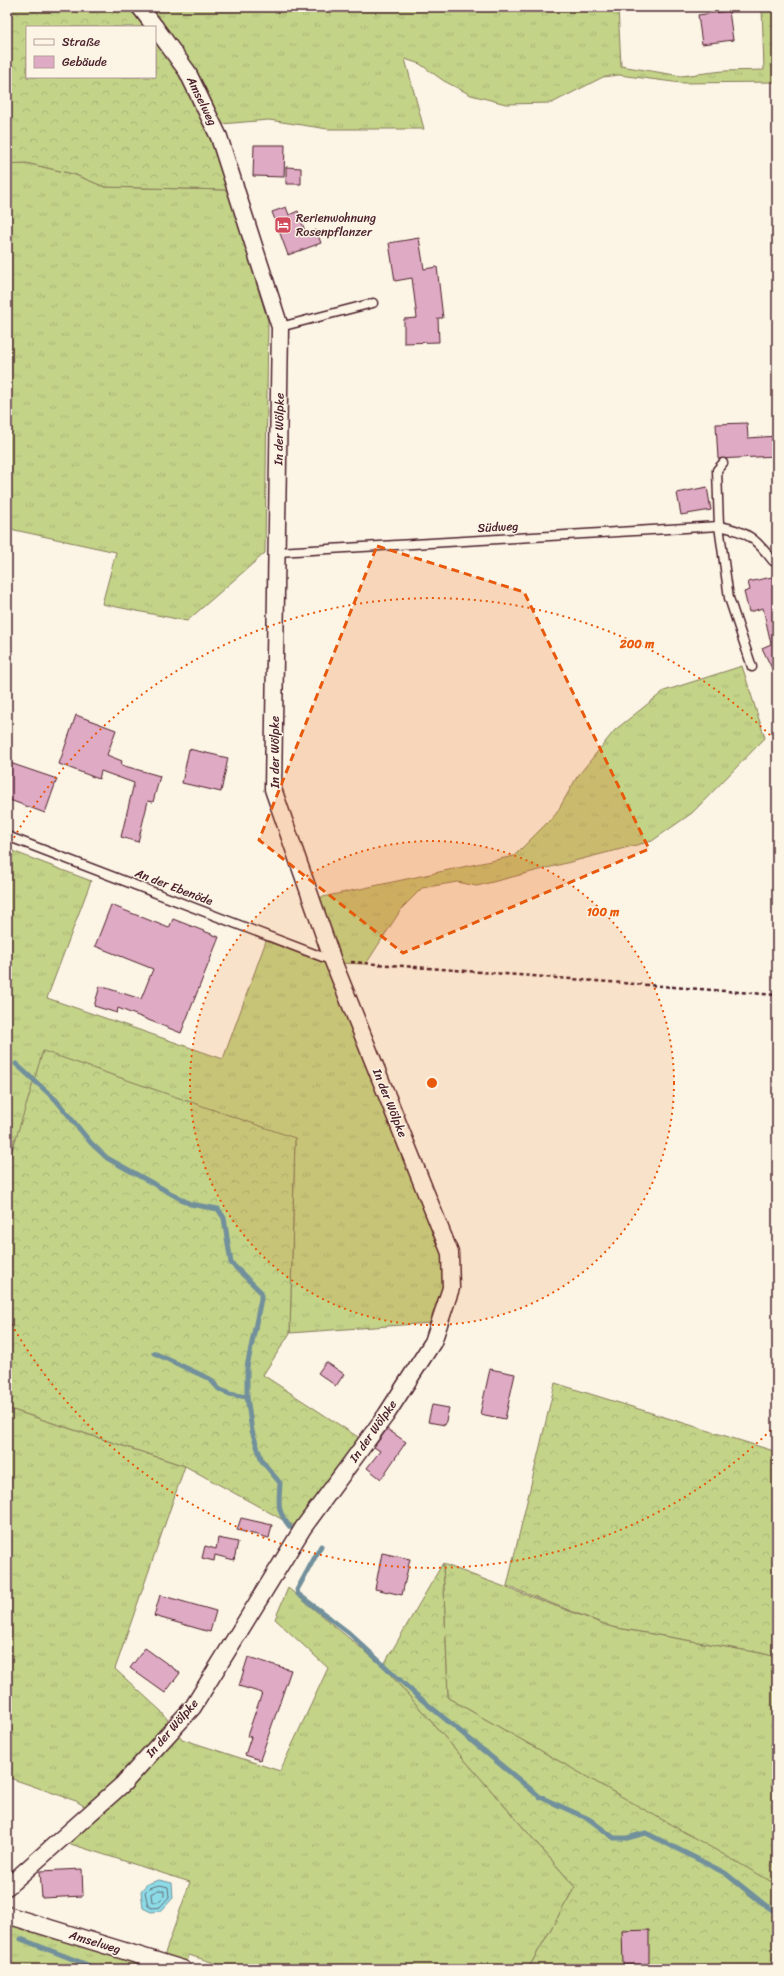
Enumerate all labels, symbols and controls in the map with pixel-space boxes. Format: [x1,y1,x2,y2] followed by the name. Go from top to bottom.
[26,26,156,78] legend
[62,31,100,53] text: Straße
[62,51,107,73] text: Gebäude
[180,72,223,130] street label: Amselweg
[296,207,376,243] place label: Rerienwohnung Rosenpflanzer
[273,215,293,235] hotel icon: Rerienwohnung Rosenpflanzer
[267,393,291,466] street label: In der Wölpke
[477,515,519,539] street label: Südweg
[619,633,655,655] text: 200 m
[264,716,286,789] street label: In der Wölpke
[131,862,216,912] street label: An der Ebenöde
[587,901,620,923] text: 100 m
[366,1064,414,1141] street label: In der Wölpke
[425,1076,439,1090] centre of rings
[343,1395,403,1468] street label: In der Wölpke
[139,1693,204,1763] street label: In der Wölpke
[66,1923,123,1960] street label: Amselweg

